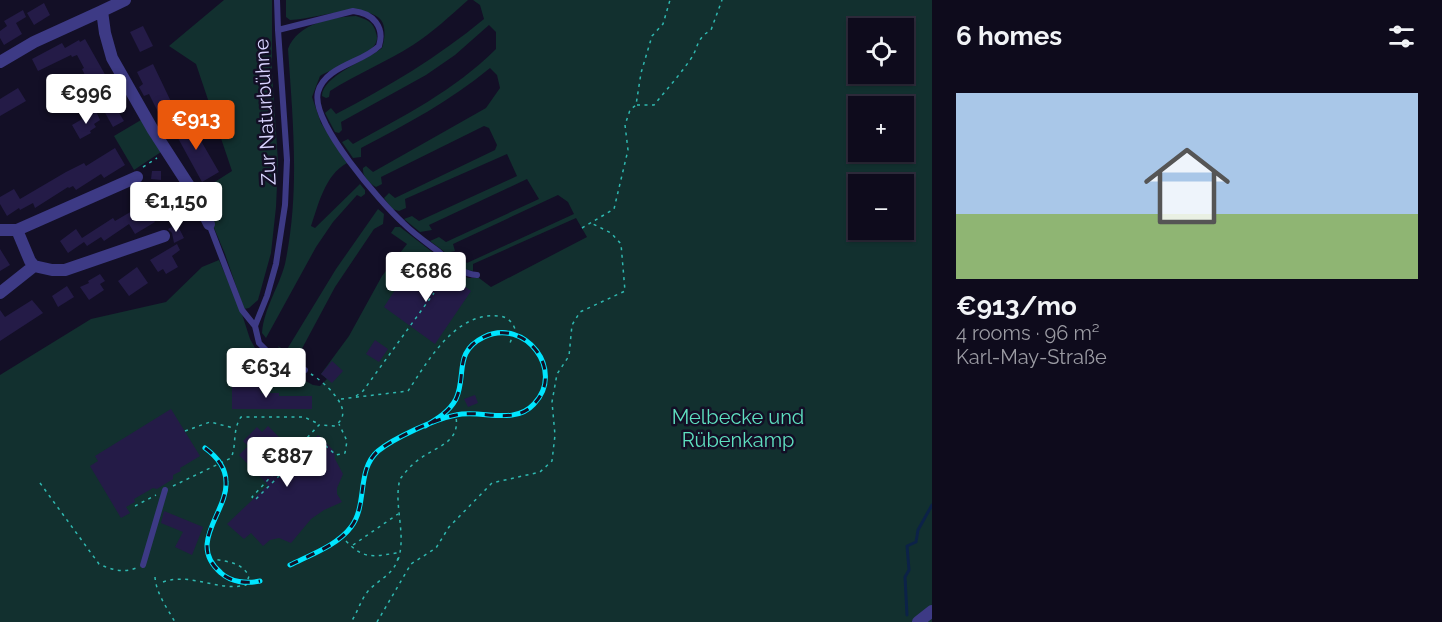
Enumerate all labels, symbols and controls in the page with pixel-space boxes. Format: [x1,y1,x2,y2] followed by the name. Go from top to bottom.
[848,18,914,240] map controls
[848,18,914,84] button: locate
[1385,20,1418,53] icon: filters
[956,21,1062,51] text: 6 homes
[249,38,281,186] street label: Zur Naturbühne
[50,74,122,125] pin: €996
[60,81,112,105] text: €996
[848,96,914,162] button: +
[160,100,232,151] pin: €913
[172,107,220,131] text: €913
[1133,132,1241,240] icon: home
[848,174,914,240] button: −
[127,182,225,233] pin: €1,150
[144,189,208,213] text: €1,150
[390,252,462,303] pin: €686
[400,259,452,283] text: €686
[956,291,1077,321] text: €913/mo
[956,321,1100,345] text: 4 rooms · 96 m²
[956,345,1107,369] text: Karl-May-Straße
[230,348,302,399] pin: €634
[241,355,291,379] text: €634
[672,405,804,452] park label: Melbecke und Rübenkamp
[251,437,323,488] pin: €887
[261,444,313,468] text: €887

